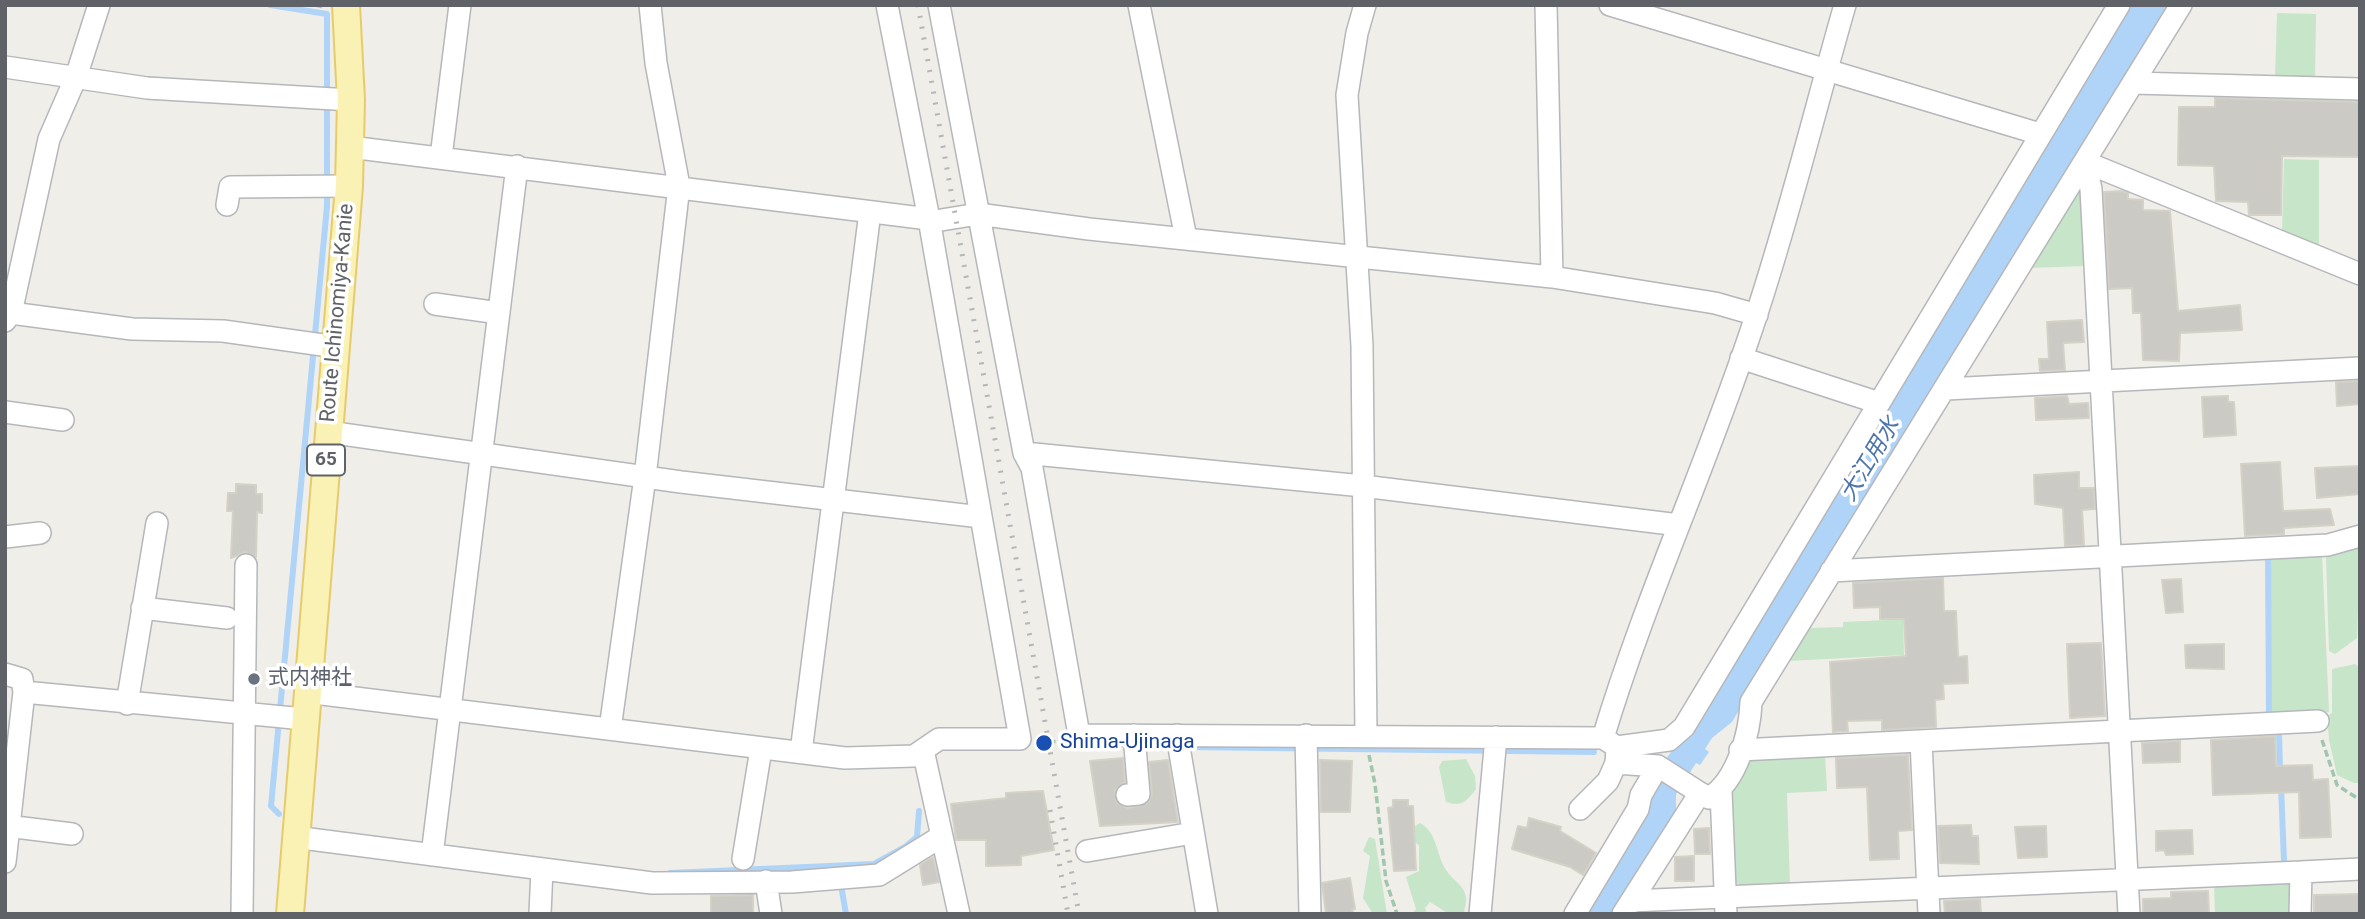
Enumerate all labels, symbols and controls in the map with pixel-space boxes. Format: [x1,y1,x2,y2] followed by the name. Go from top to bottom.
[316,203,360,423] street label: Route Ichinomiya-Kanie
[1835,413,1907,507] water label: 大江用水
[307,444,345,475] road number: 65
[268,666,352,692] place label: 式内神社
[246,671,262,687] marker: 式内神社
[1060,730,1195,756] place label: Shima-Ujinaga
[1034,733,1054,753] marker: Shima-Ujinaga

